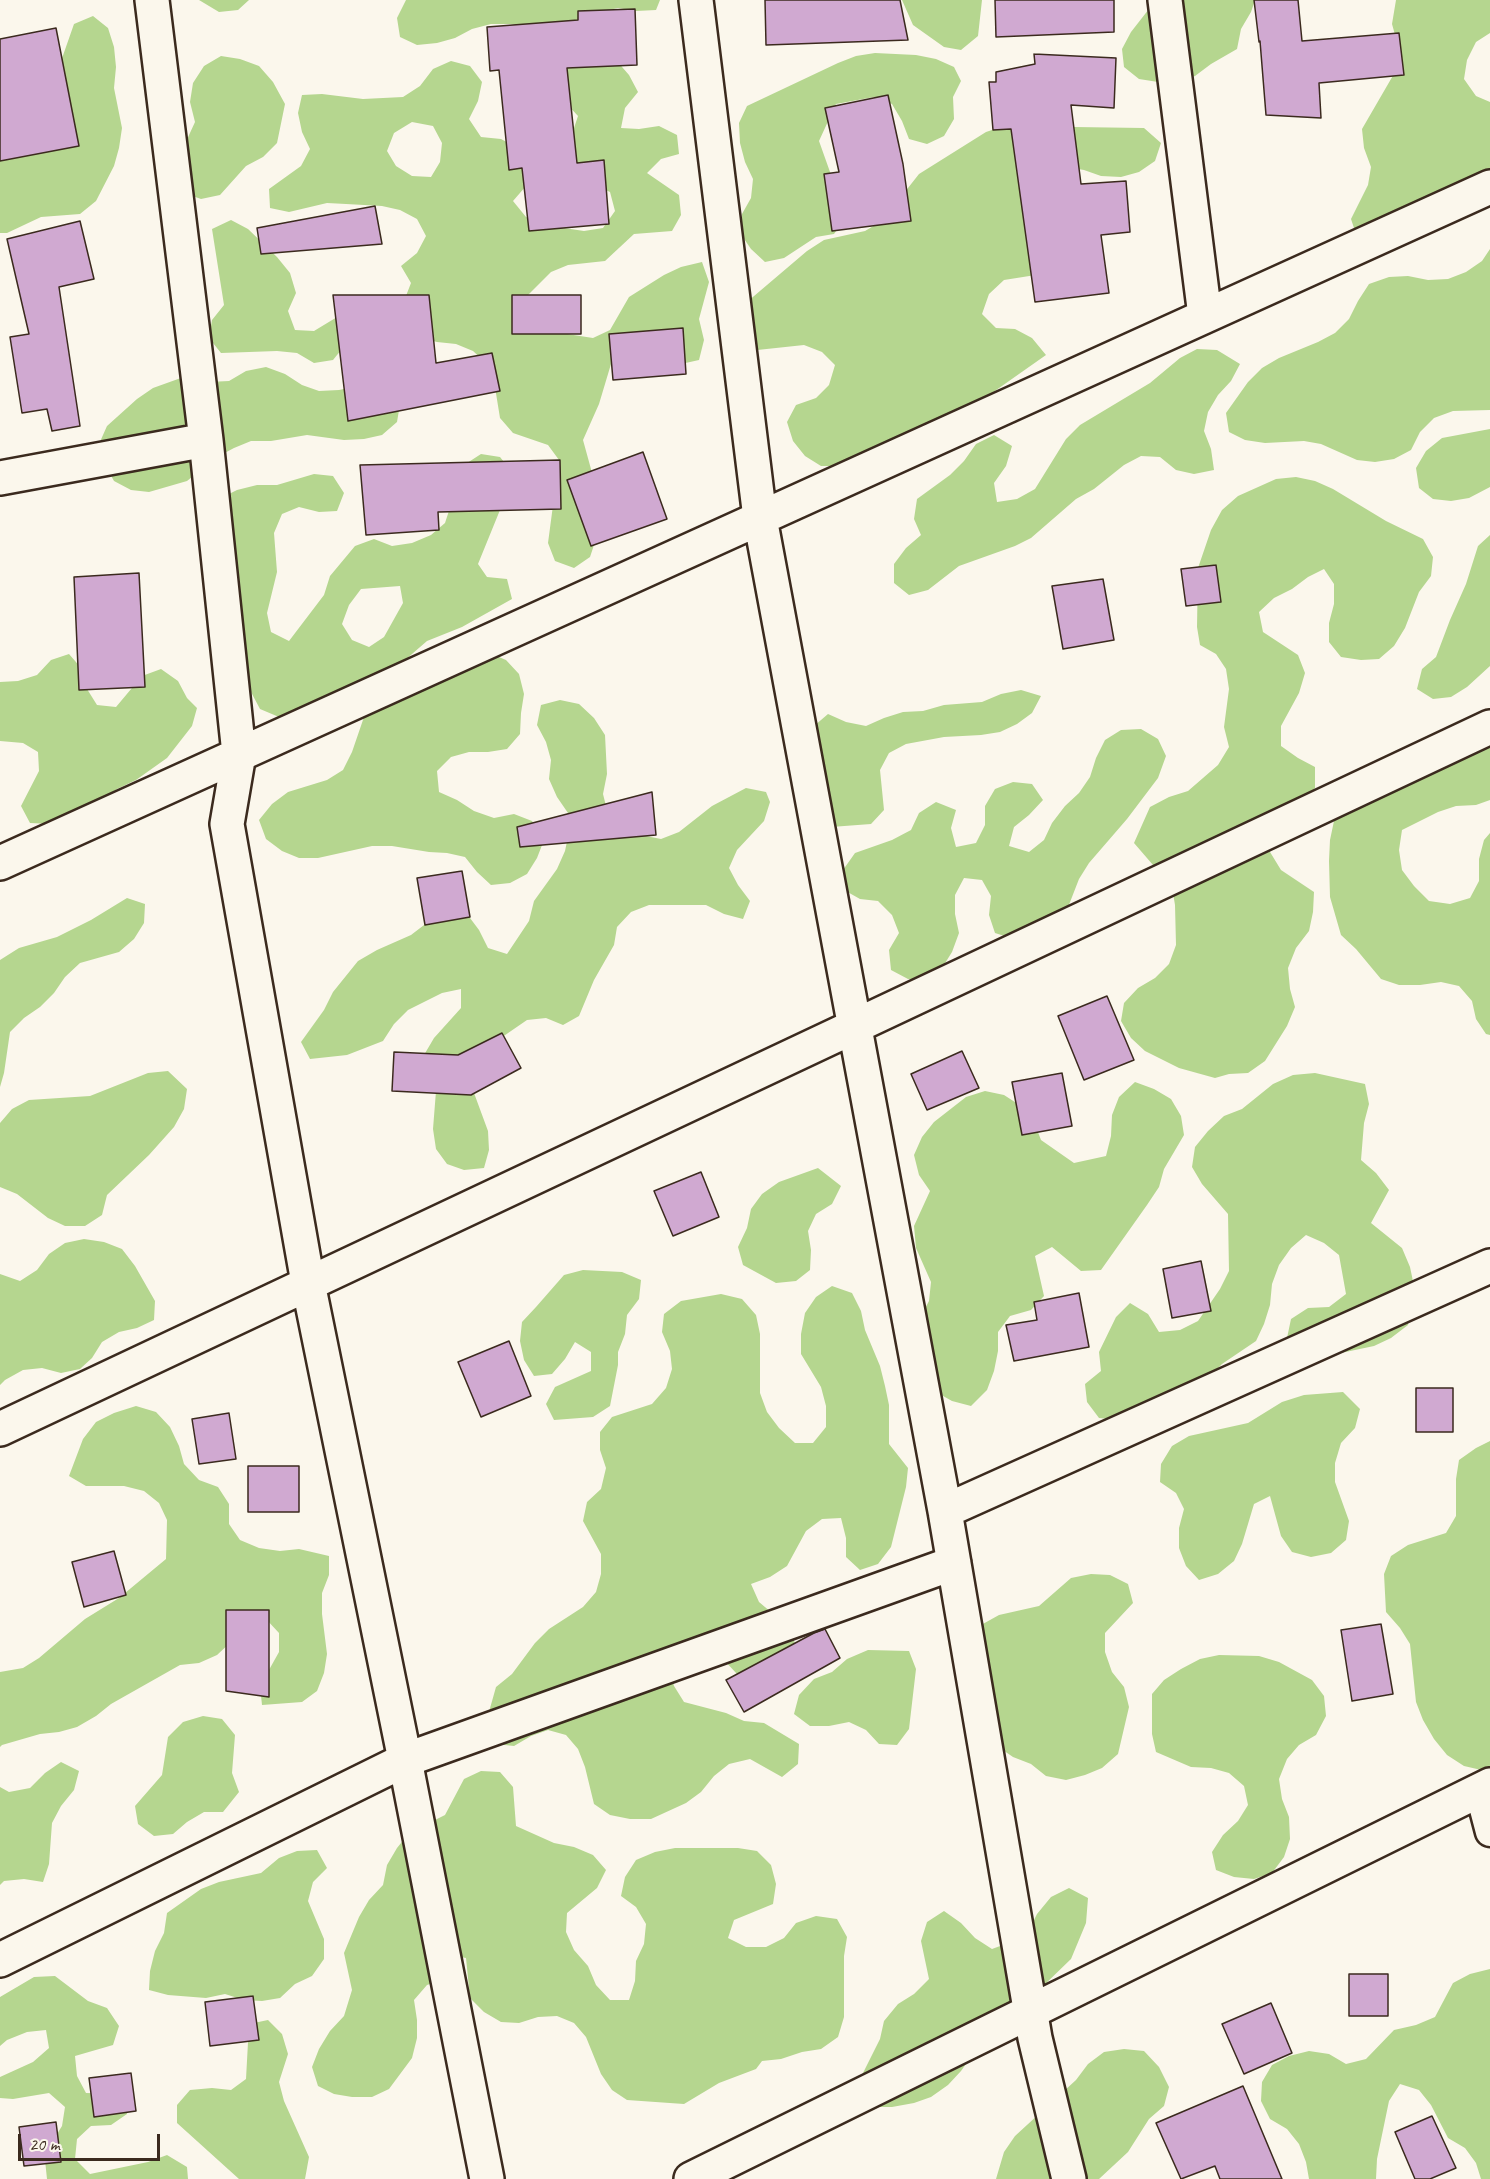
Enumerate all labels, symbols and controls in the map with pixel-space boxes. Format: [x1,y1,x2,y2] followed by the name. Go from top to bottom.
[21,2122,164,2160] scale bar
[29,2133,60,2155] text: 20 m

